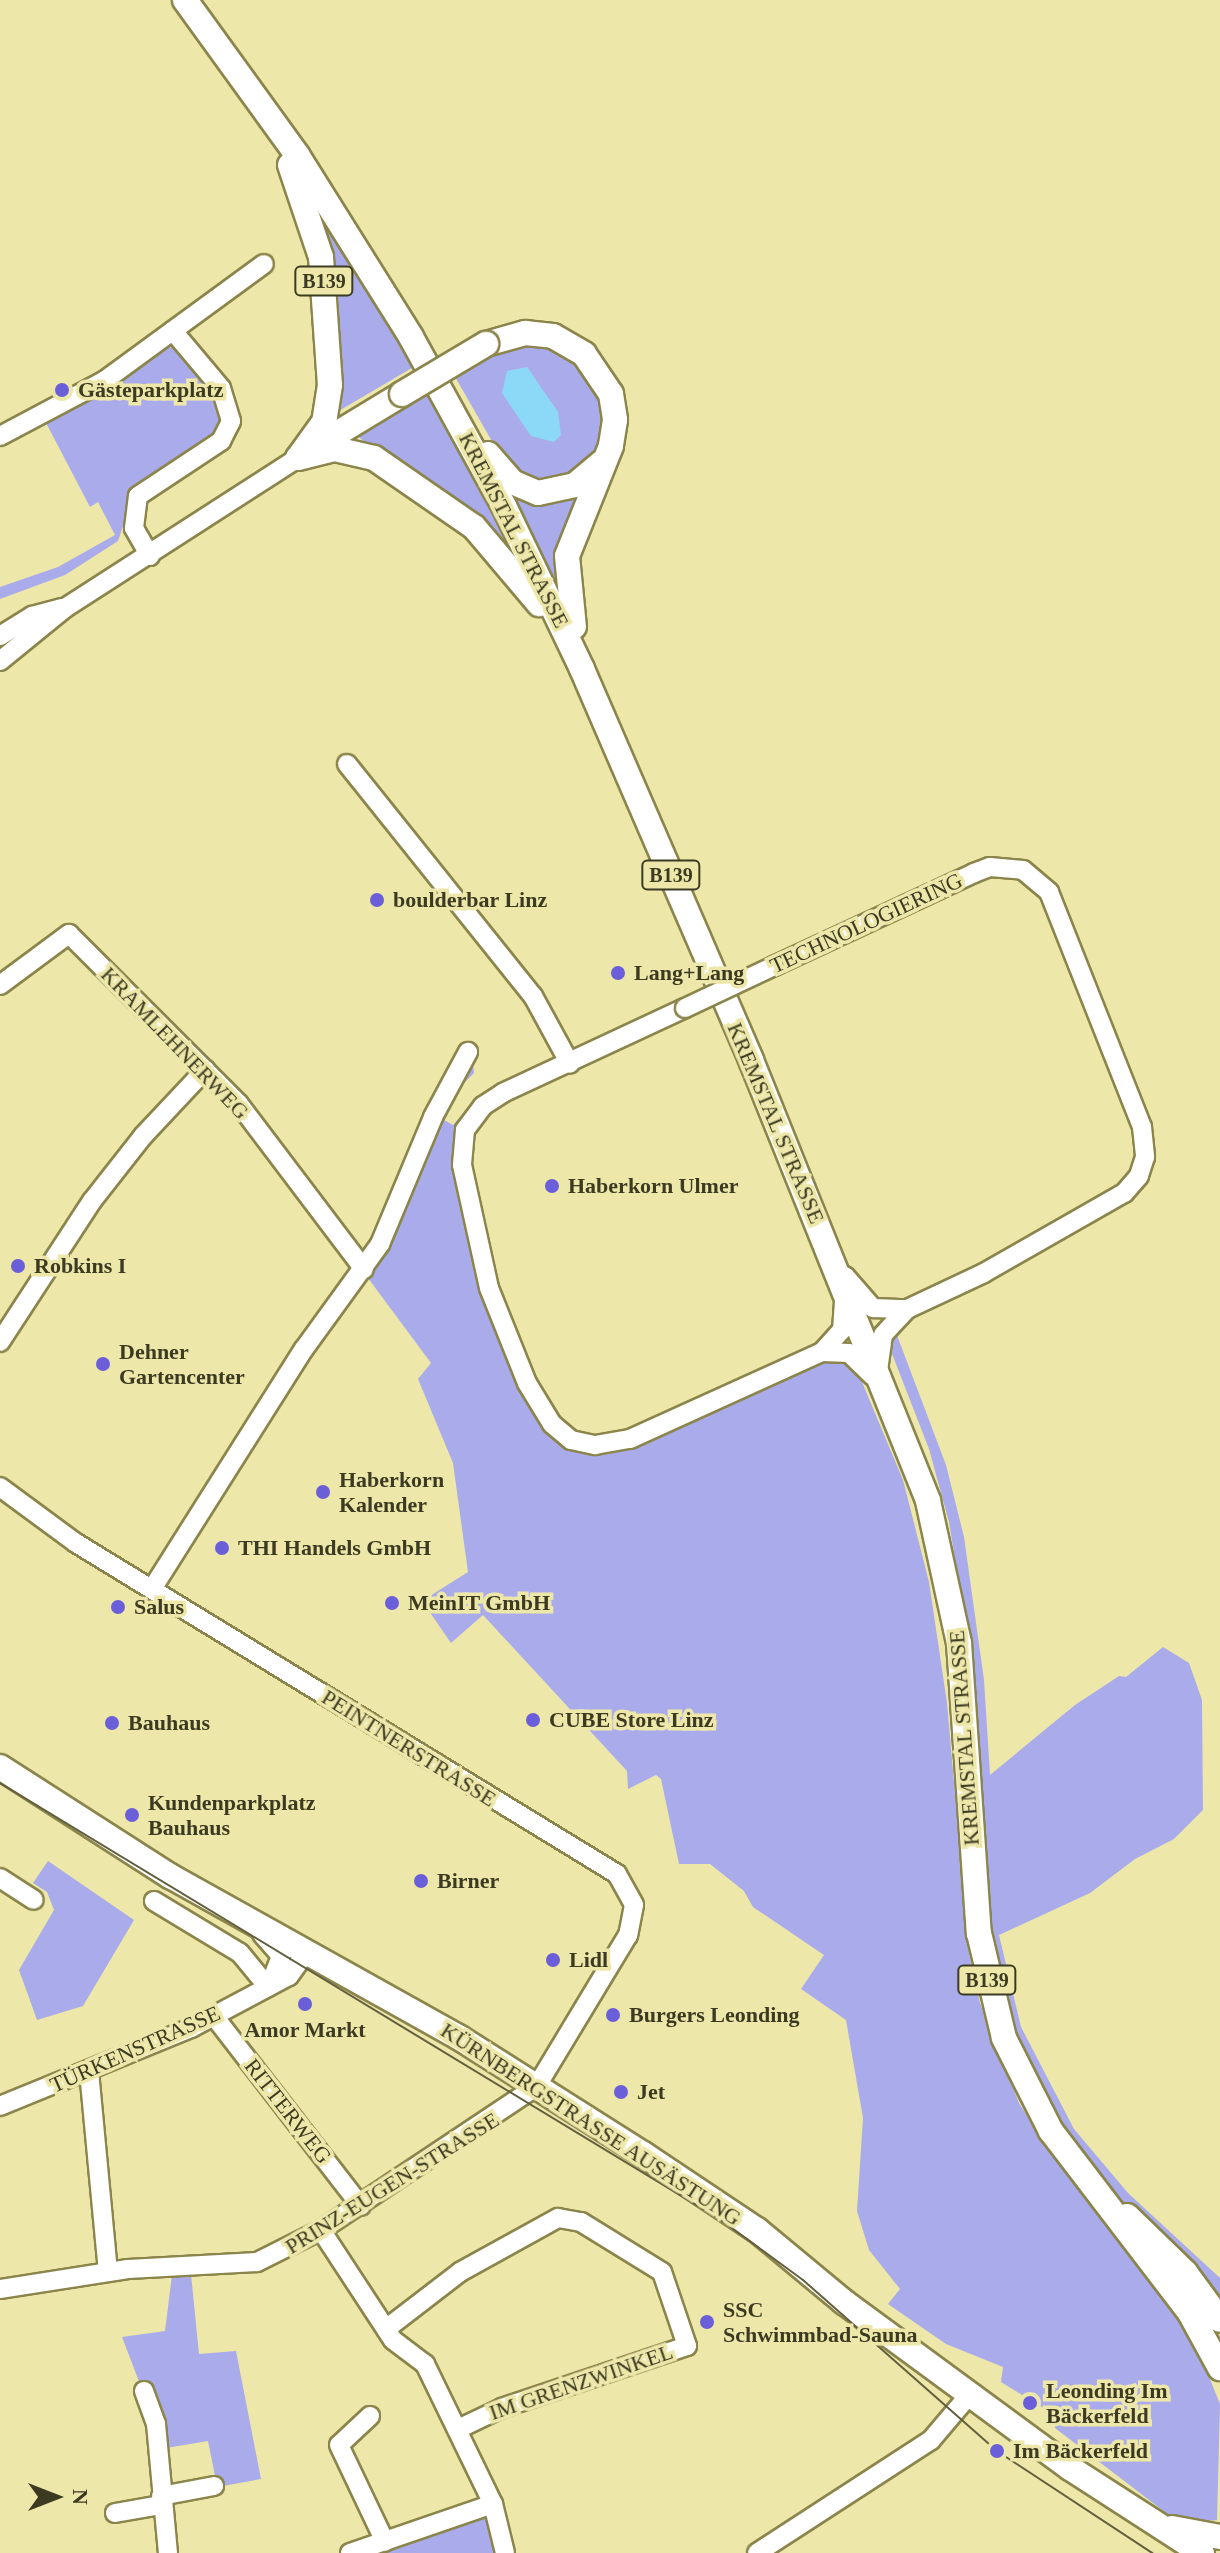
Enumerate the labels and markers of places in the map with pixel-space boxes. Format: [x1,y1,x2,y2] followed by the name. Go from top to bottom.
[78,377,223,403] place label: Gästeparkplatz
[53,381,71,399] marker: Gästeparkplatz
[393,887,548,913] place label: boulderbar Linz
[368,891,386,909] marker: boulderbar Linz
[634,960,744,986] place label: Lang+Lang
[609,964,627,982] marker: Lang+Lang
[568,1173,738,1199] place label: Haberkorn Ulmer
[543,1177,561,1195] marker: Haberkorn Ulmer
[34,1253,126,1279] place label: Robkins I
[9,1257,27,1275] marker: Robkins I
[119,1338,245,1390] place label: Dehner Gartencenter
[94,1355,112,1373] marker: Dehner Gartencenter
[339,1466,444,1518] place label: Haberkorn Kalender
[314,1483,332,1501] marker: Haberkorn Kalender
[238,1535,431,1561] place label: THI Handels GmbH
[213,1539,231,1557] marker: THI Handels GmbH
[408,1590,550,1616] place label: MeinIT GmbH
[134,1594,184,1620] place label: Salus
[383,1594,401,1612] marker: MeinIT GmbH
[109,1598,127,1616] marker: Salus
[549,1707,714,1733] place label: CUBE Store Linz
[128,1710,210,1736] place label: Bauhaus
[524,1711,542,1729] marker: CUBE Store Linz
[103,1714,121,1732] marker: Bauhaus
[148,1789,315,1840] place label: Kundenparkplatz Bauhaus
[123,1806,141,1824] marker: Kundenparkplatz Bauhaus
[437,1868,499,1894] place label: Birner
[412,1872,430,1890] marker: Birner
[569,1947,608,1973] place label: Lidl
[544,1951,562,1969] marker: Lidl
[296,1995,314,2013] marker: Amor Markt
[629,2002,800,2028] place label: Burgers Leonding
[604,2006,622,2024] marker: Burgers Leonding
[244,2017,366,2043] place label: Amor Markt
[637,2079,665,2105] place label: Jet
[612,2083,630,2101] marker: Jet
[723,2296,917,2348] place label: SSC Schwimmbad-Sauna
[698,2313,716,2331] marker: SSC Schwimmbad-Sauna
[1046,2377,1168,2428] place label: Leonding Im Bäckerfeld
[1021,2394,1039,2412] marker: Leonding Im Bäckerfeld
[1013,2438,1148,2464] place label: Im Bäckerfeld
[988,2442,1006,2460] marker: Im Bäckerfeld

